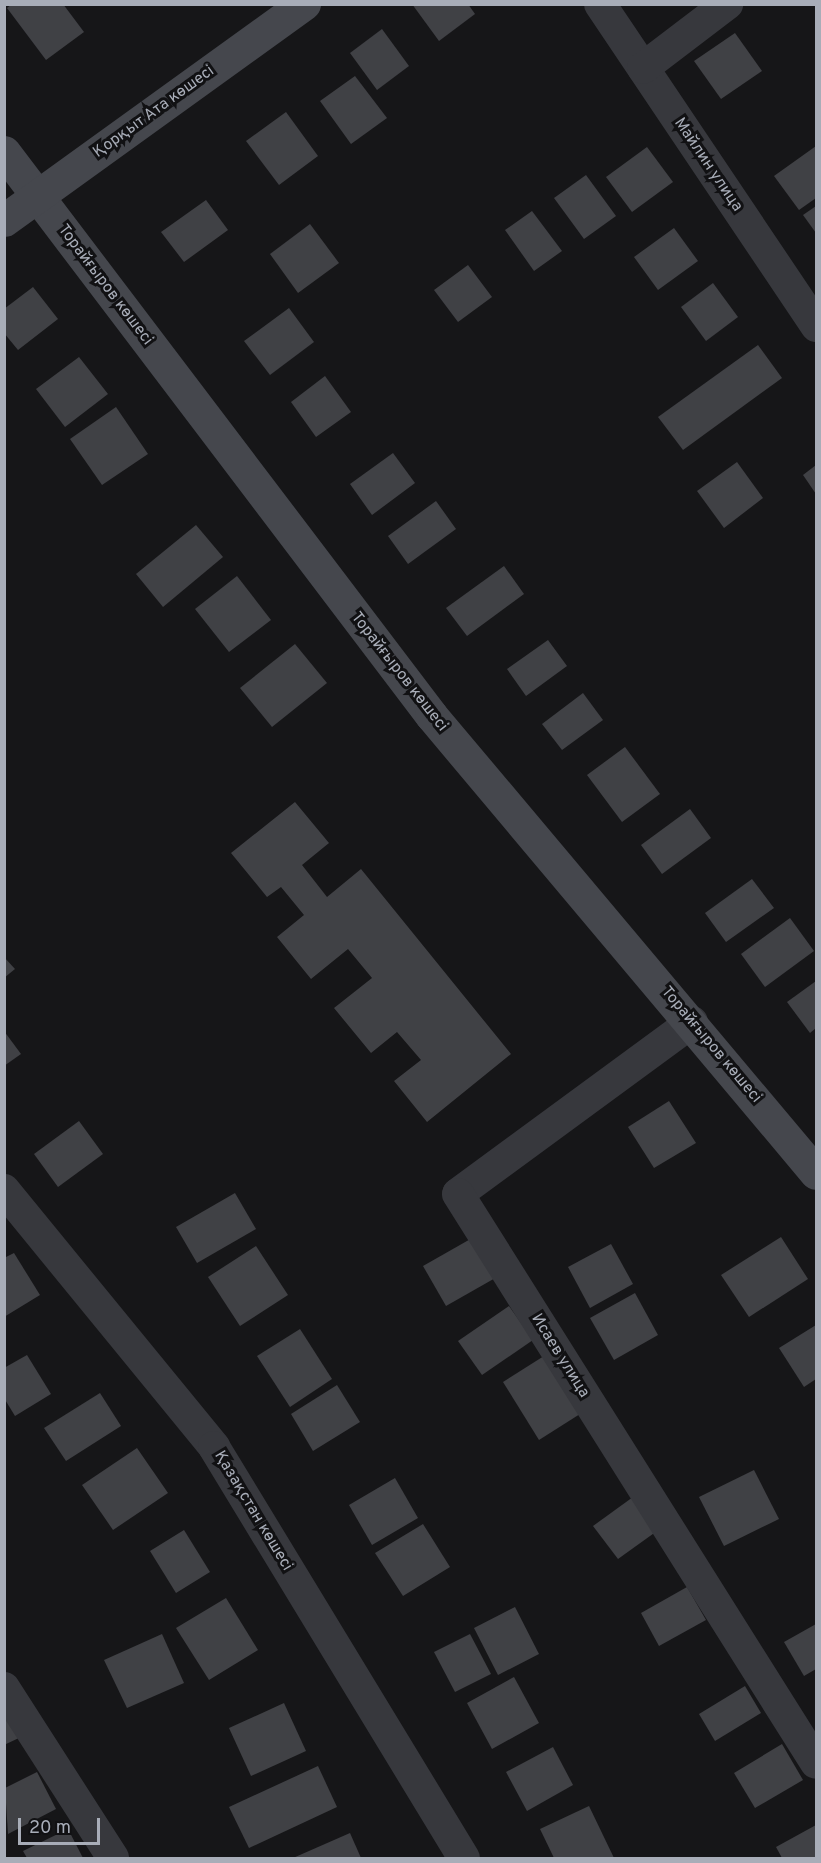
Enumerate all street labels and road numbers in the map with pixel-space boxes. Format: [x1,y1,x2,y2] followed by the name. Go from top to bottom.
[89,61,219,163] street label: Қорқыт Ата көшесі
[670,114,746,216] street label: Майлин улица
[53,221,157,349] street label: Торайғыров көшесі
[346,608,452,736] street label: Торайғыров көшесі
[657,983,765,1107] street label: Торайғыров көшесі
[527,1310,593,1402] street label: Исаев улица
[210,1448,296,1574] street label: Қазақстан көшесі

